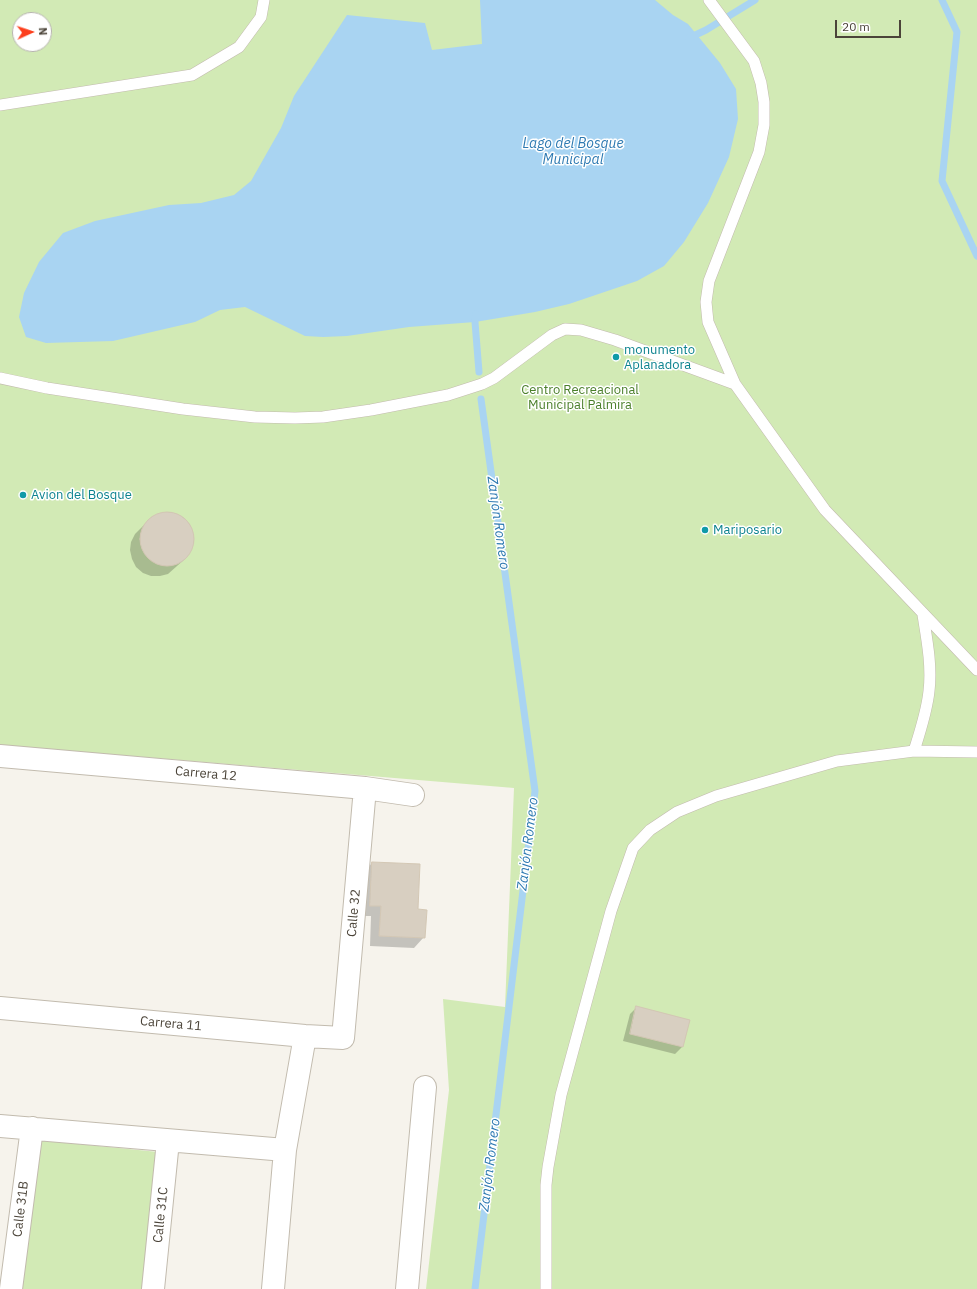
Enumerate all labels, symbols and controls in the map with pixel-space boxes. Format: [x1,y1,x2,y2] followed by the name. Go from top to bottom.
[12,12,52,52] north arrow
[837,12,903,38] scale bar
[842,19,870,34] text: 20 m
[36,27,50,36] text: N
[522,136,624,168] water label: Lago del Bosque Municipal
[624,342,695,373] place label: monumento Aplanadora
[611,352,621,362] marker: monumento Aplanadora
[521,382,639,413] park label: Centro Recreacional Municipal Palmira
[483,475,513,571] water label: Zanjón Romero
[31,487,132,503] place label: Avion del Bosque
[18,490,28,500] marker: Avion del Bosque
[713,522,782,538] place label: Mariposario
[700,525,710,535] marker: Mariposario
[174,764,238,784] street label: Carrera 12
[514,796,542,892] water label: Zanjón Romero
[344,888,364,938] street label: Calle 32
[139,1014,203,1034] street label: Carrera 11
[476,1117,504,1213] water label: Zanjón Romero
[10,1180,32,1238] street label: Calle 31B
[150,1186,172,1244] street label: Calle 31C

